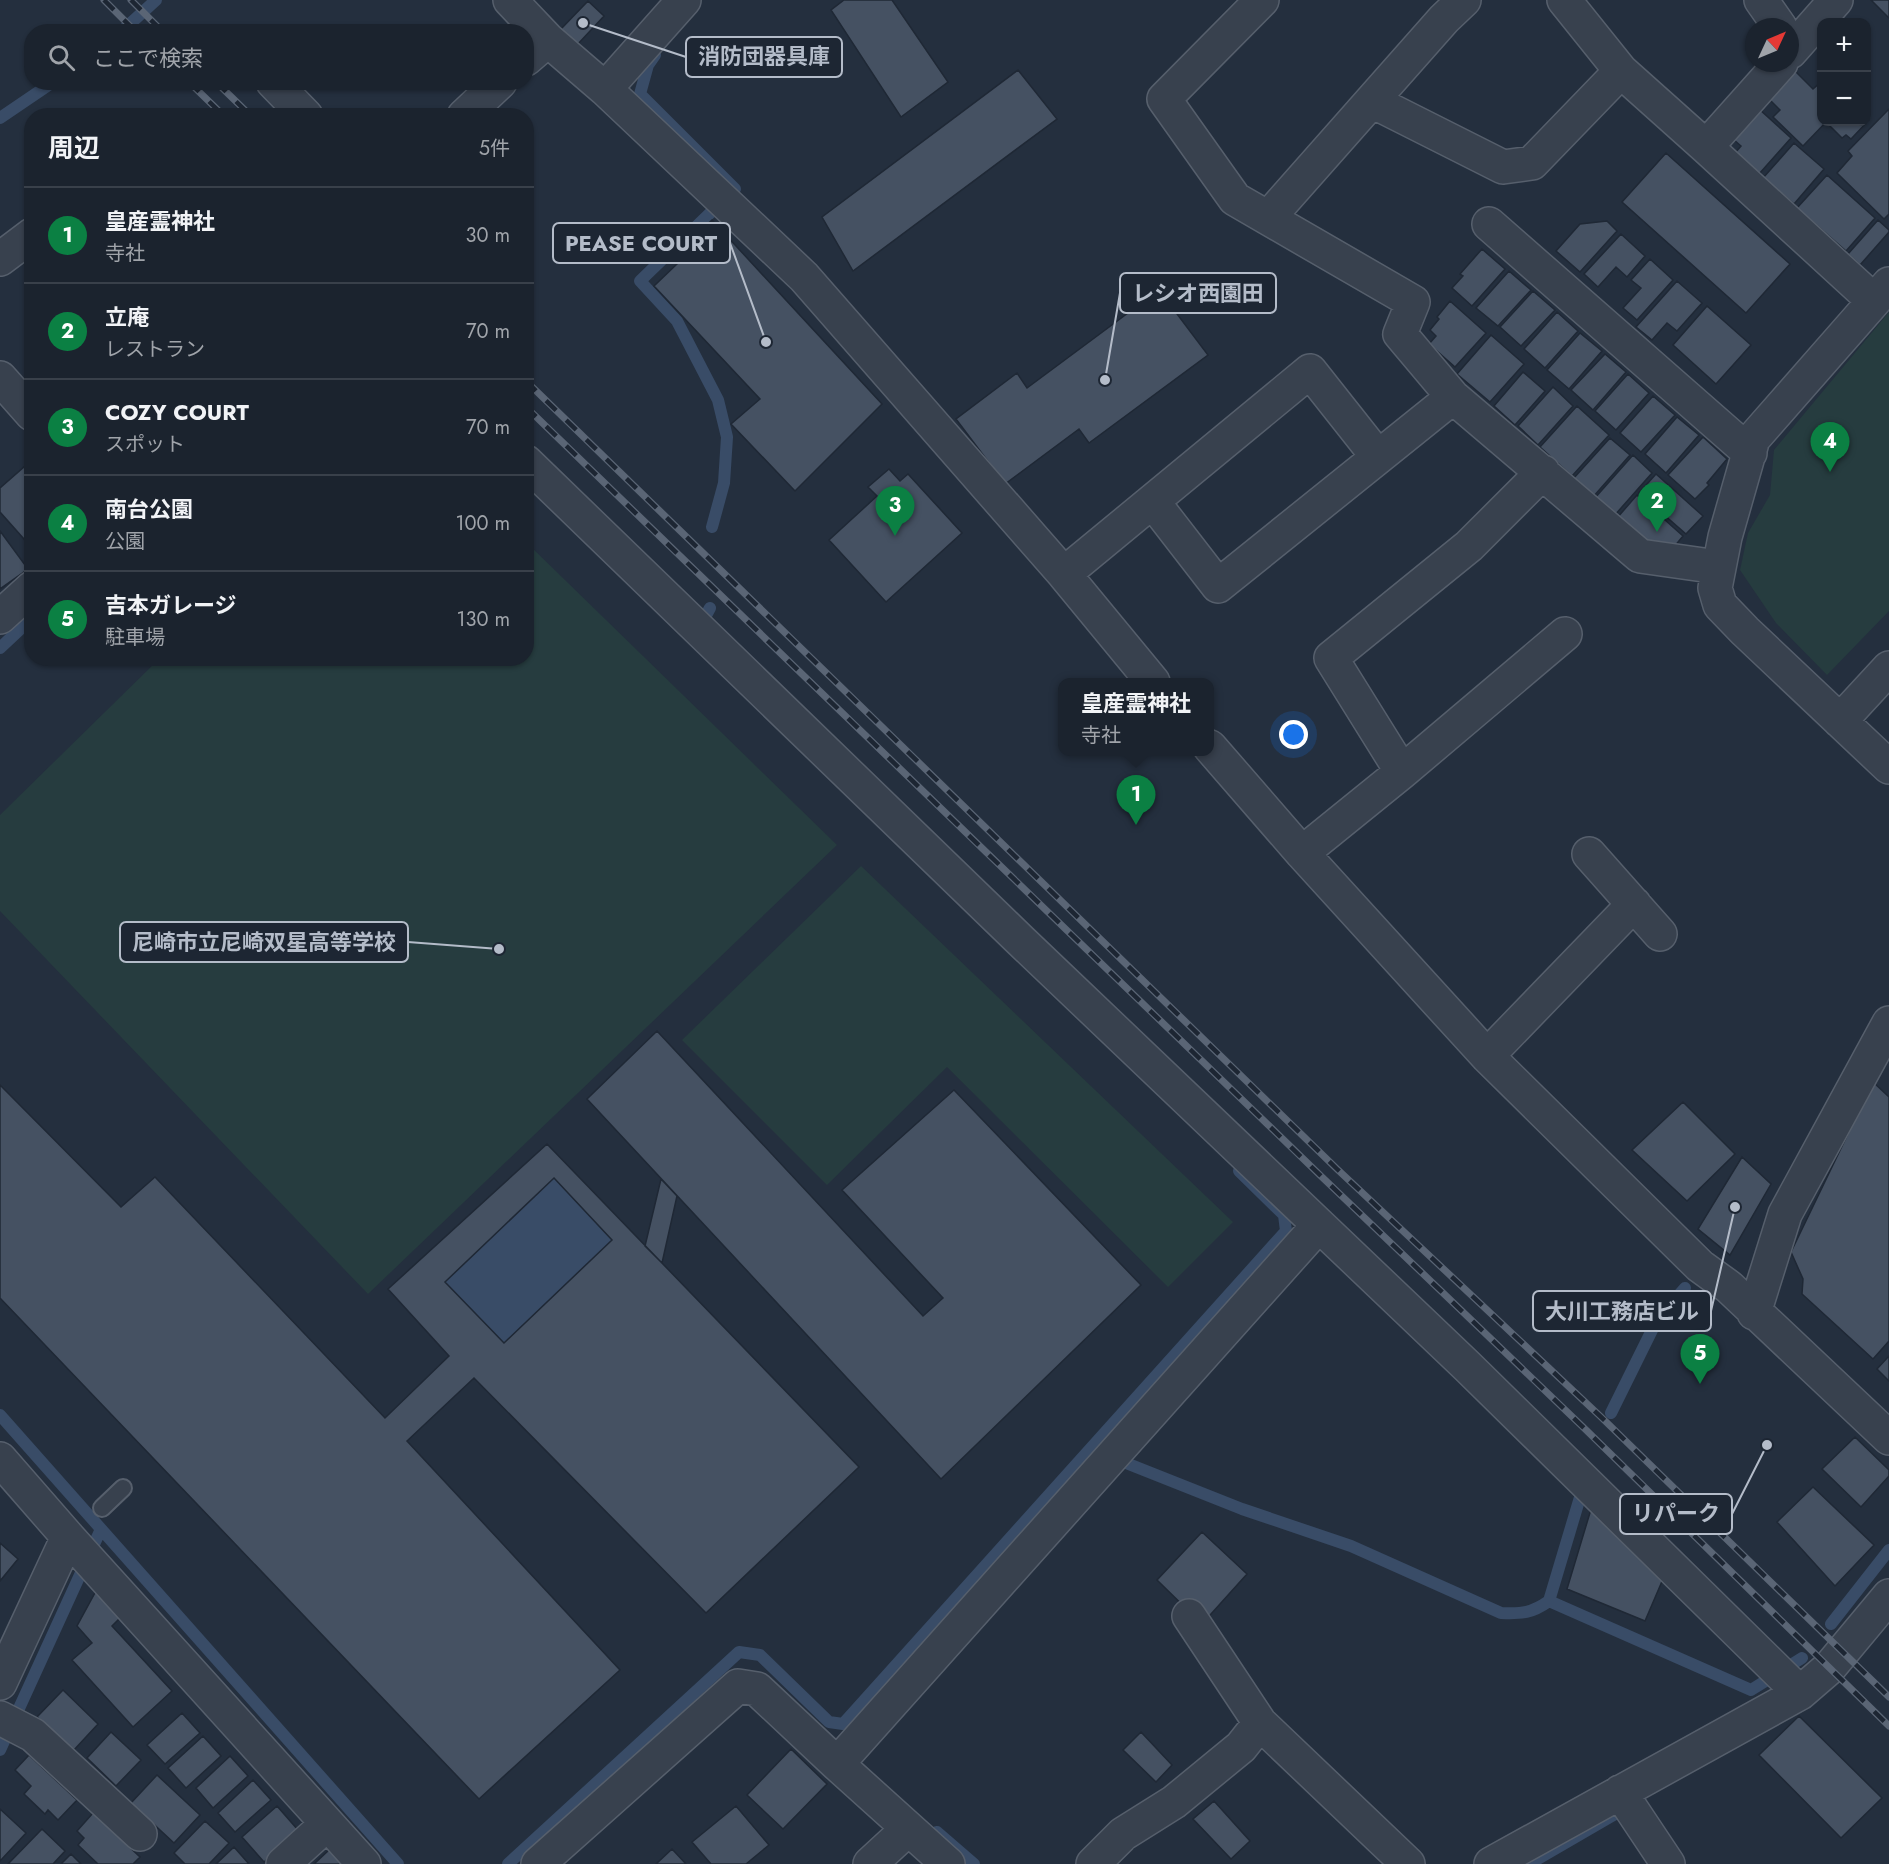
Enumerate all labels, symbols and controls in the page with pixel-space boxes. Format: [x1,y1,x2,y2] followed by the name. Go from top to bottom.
[1745,18,1799,72] north arrow
[1817,18,1871,126] map controls
[1817,18,1871,72] button: +
[24,24,534,90] search box
[686,37,842,77] callout: 消防団器具庫
[698,40,830,72] text: 消防団器具庫
[45,41,78,74] icon: search
[93,42,203,74] text: ここで検索
[1817,72,1871,126] button: −
[48,129,100,167] text: 周辺
[479,134,510,163] text: 5件
[105,205,215,237] text: 皇産霊神社
[62,221,73,250] text: 1
[465,221,510,250] text: 30 m
[553,223,730,263] callout: PEASE COURT
[565,227,718,259] text: PEASE COURT
[105,239,145,268] text: 寺社
[1120,273,1276,313] callout: レシオ西園田
[1132,277,1264,309] text: レシオ西園田
[105,301,149,333] text: 立庵
[61,317,74,346] text: 2
[466,317,510,346] text: 70 m
[105,335,205,364] text: レストラン
[105,396,249,428] text: COZY COURT
[61,413,74,442] text: 3
[466,413,510,442] text: 70 m
[1810,422,1850,472] pin: 4
[105,430,185,459] text: スポット
[1638,482,1676,532] pin: 2
[876,486,914,536] pin: 3
[105,493,193,525] text: 南台公園
[61,509,74,538] text: 4
[455,509,510,538] text: 100 m
[105,527,145,556] text: 公園
[105,589,237,621] text: 吉本ガレージ
[61,605,74,634] text: 5
[456,605,510,634] text: 130 m
[105,623,165,652] text: 駐車場
[1058,678,1214,756] popup
[1081,687,1191,719] text: 皇産霊神社
[1279,720,1308,749] your location
[1081,721,1121,750] text: 寺社
[1116,776,1156,825] pin: 1
[120,922,408,962] callout: 尼崎市立尼崎双星高等学校
[132,926,396,958] text: 尼崎市立尼崎双星高等学校
[1533,1291,1711,1331] callout: 大川工務店ビル
[1545,1295,1699,1327] text: 大川工務店ビル
[1680,1334,1720,1384] pin: 5
[1620,1494,1732,1534] callout: リパーク
[1632,1497,1720,1529] text: リパーク

